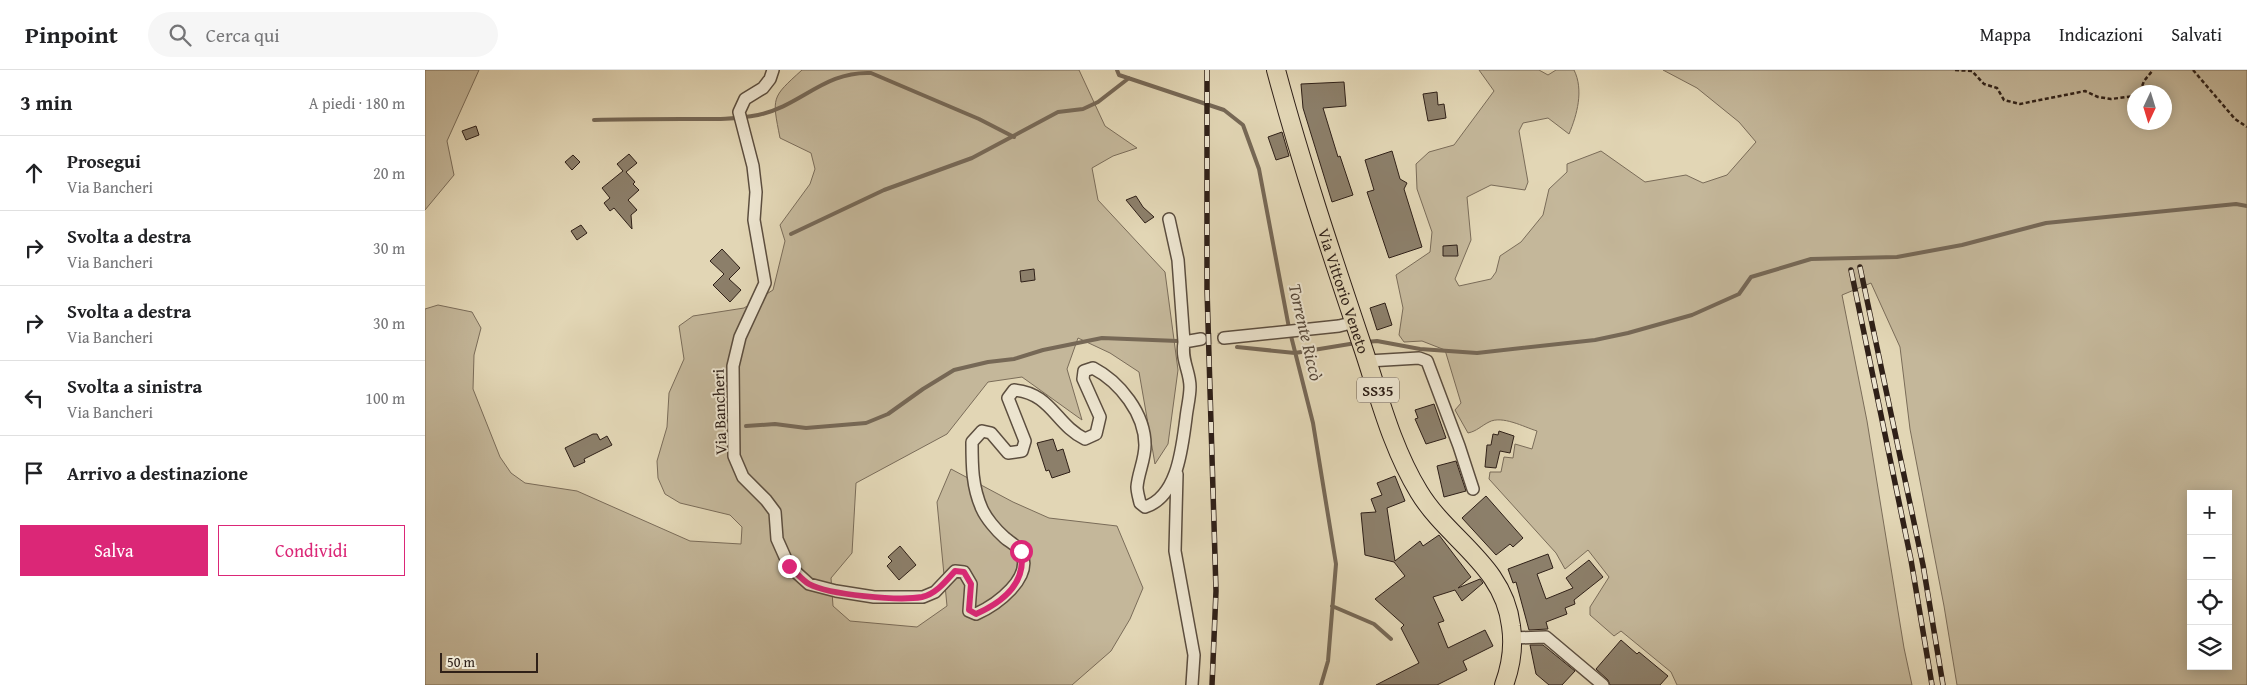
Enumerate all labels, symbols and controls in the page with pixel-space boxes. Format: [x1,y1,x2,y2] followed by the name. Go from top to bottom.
[148,12,498,57] search box
[25,17,118,52] text: Pinpoint
[166,21,194,49] icon: search
[206,21,280,49] text: Cerca qui
[1980,21,2031,48] text: Mappa
[2059,21,2143,48] text: Indicazioni
[2171,21,2222,48] text: Salvati
[2127,85,2172,130] north arrow
[20,87,72,118] text: 3 min
[309,91,405,115] text: A piedi · 180 m
[67,147,141,175] text: Prosegui
[20,159,48,187] icon: ahead
[373,161,405,185] text: 20 m
[67,175,153,199] text: Via Bancheri
[67,222,191,250] text: Svolta a destra
[1312,225,1376,357] street label: Via Vittorio Veneto
[20,234,48,262] icon: right
[373,236,405,260] text: 30 m
[67,250,153,274] text: Via Bancheri
[1282,281,1330,383] water label: Torrente Riccò
[67,297,191,325] text: Svolta a destra
[20,309,48,337] icon: right
[373,311,405,335] text: 30 m
[67,325,153,349] text: Via Bancheri
[705,368,732,455] street label: Via Bancheri
[67,372,202,400] text: Svolta a sinistra
[1357,378,1399,402] road number: SS35
[20,384,48,412] icon: left
[365,386,405,410] text: 100 m
[67,400,153,424] text: Via Bancheri
[20,459,48,487] icon: arrive
[67,459,248,487] text: Arrivo a destinazione
[2187,490,2232,670] map controls
[2187,490,2232,535] button: +
[20,525,208,576] button: Salva
[218,525,405,576] button: Condividi
[2187,535,2232,580] button: −
[1010,540,1033,563] route start
[778,555,801,578] route end
[2187,580,2232,625] button: locate
[2187,625,2232,670] button: layers
[440,650,537,673] scale bar
[447,652,475,672] text: 50 m

